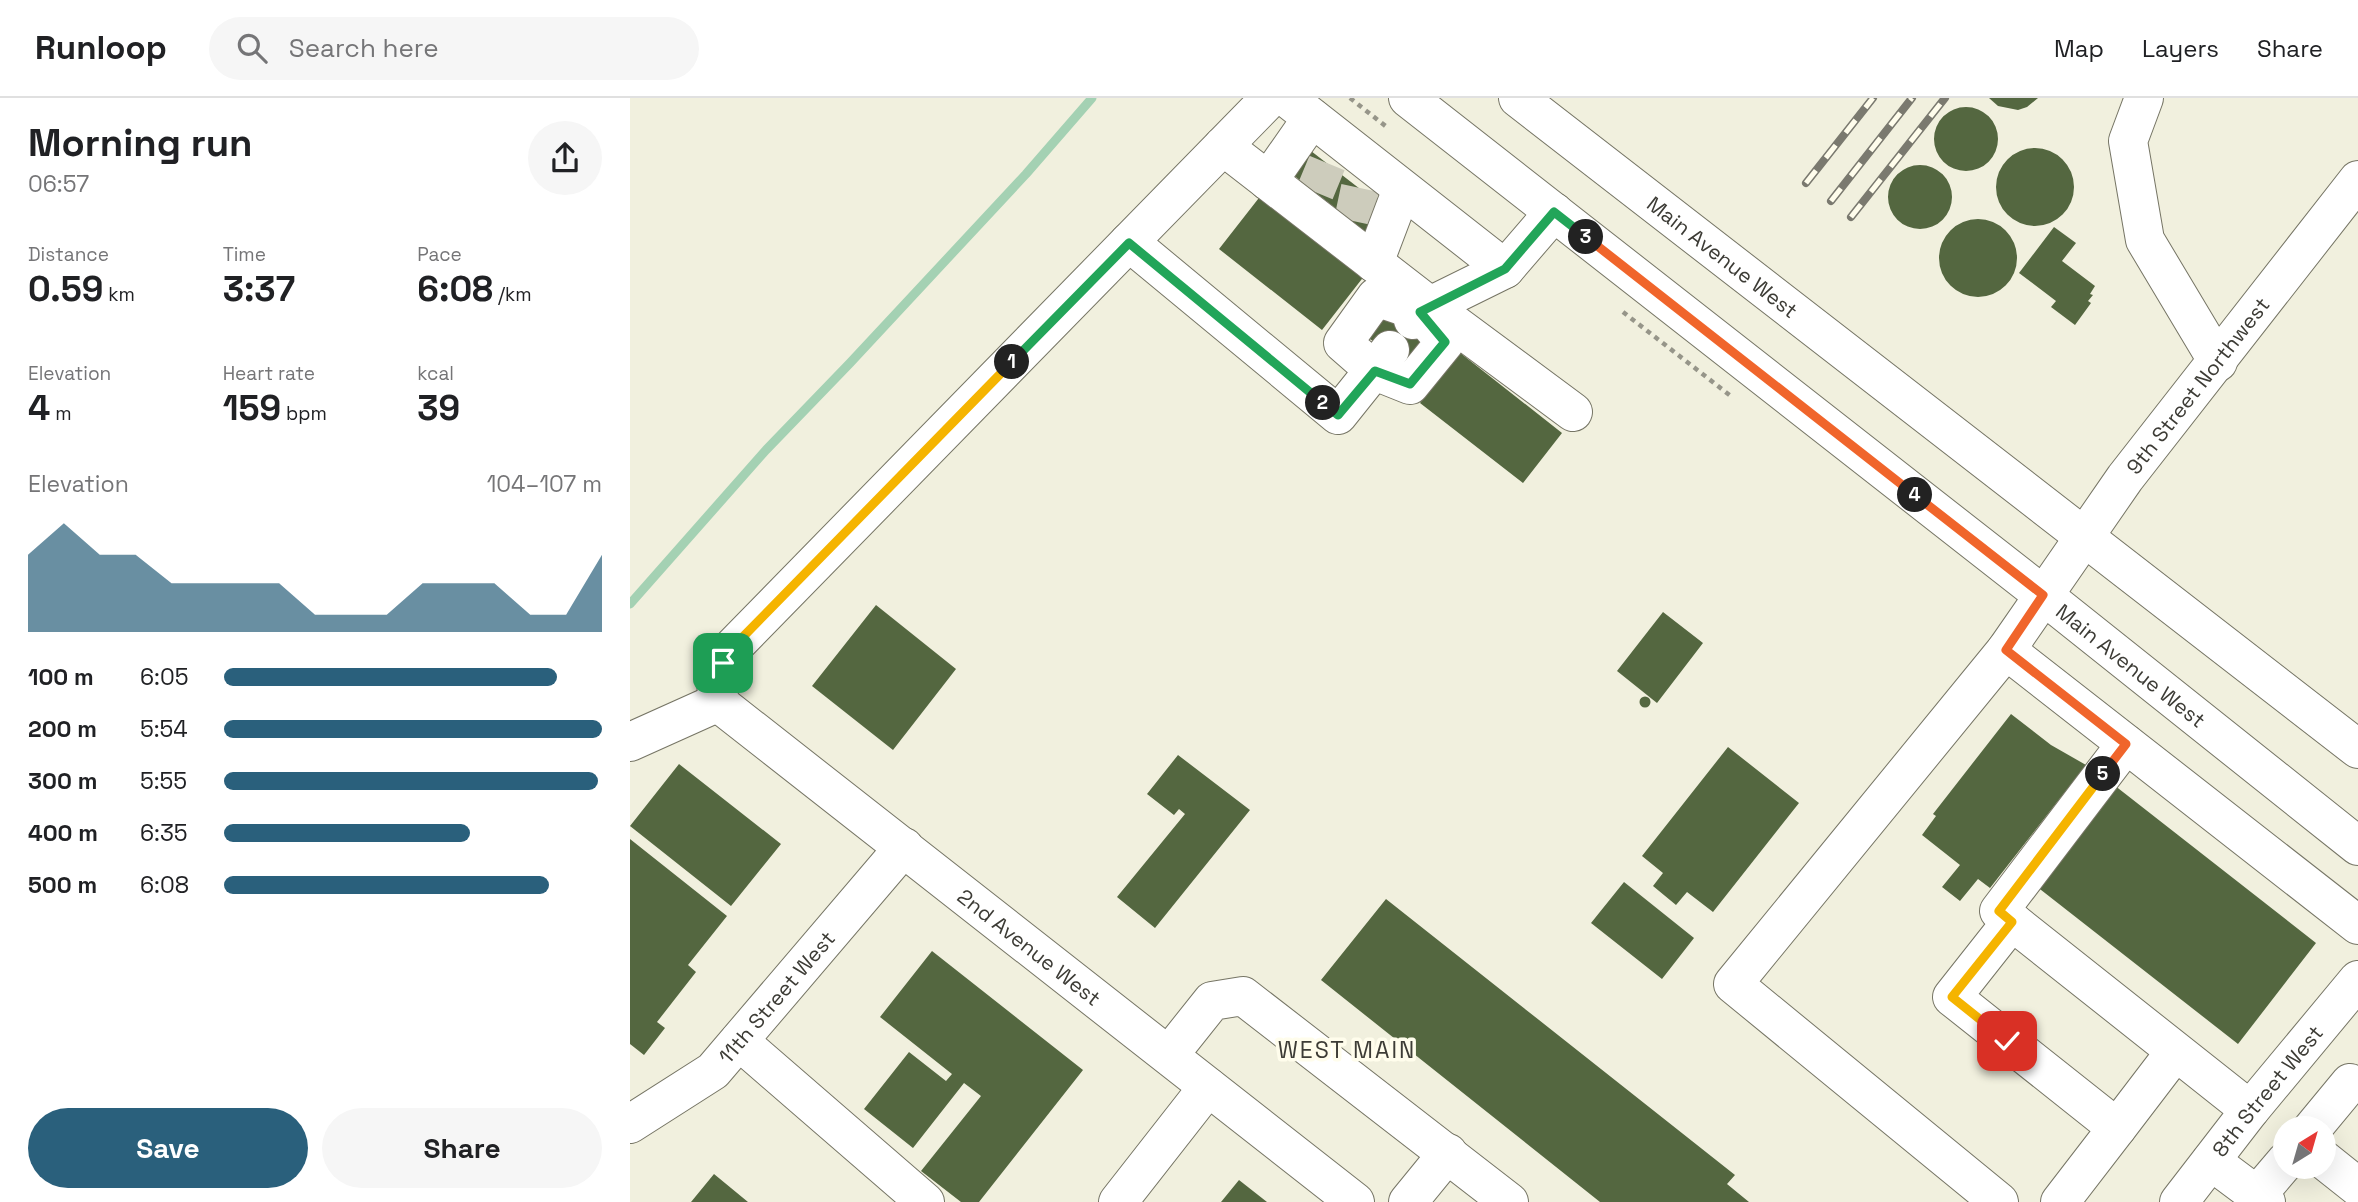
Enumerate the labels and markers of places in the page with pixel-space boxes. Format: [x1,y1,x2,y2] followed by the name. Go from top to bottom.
[1569,220,1604,254] pin: 3
[994,344,1030,380] pin: 1
[1306,386,1340,420] pin: 2
[1898,478,1932,512] pin: 4
[693,633,753,693] pin
[2086,756,2120,792] pin: 5
[1977,1011,2037,1071] pin

